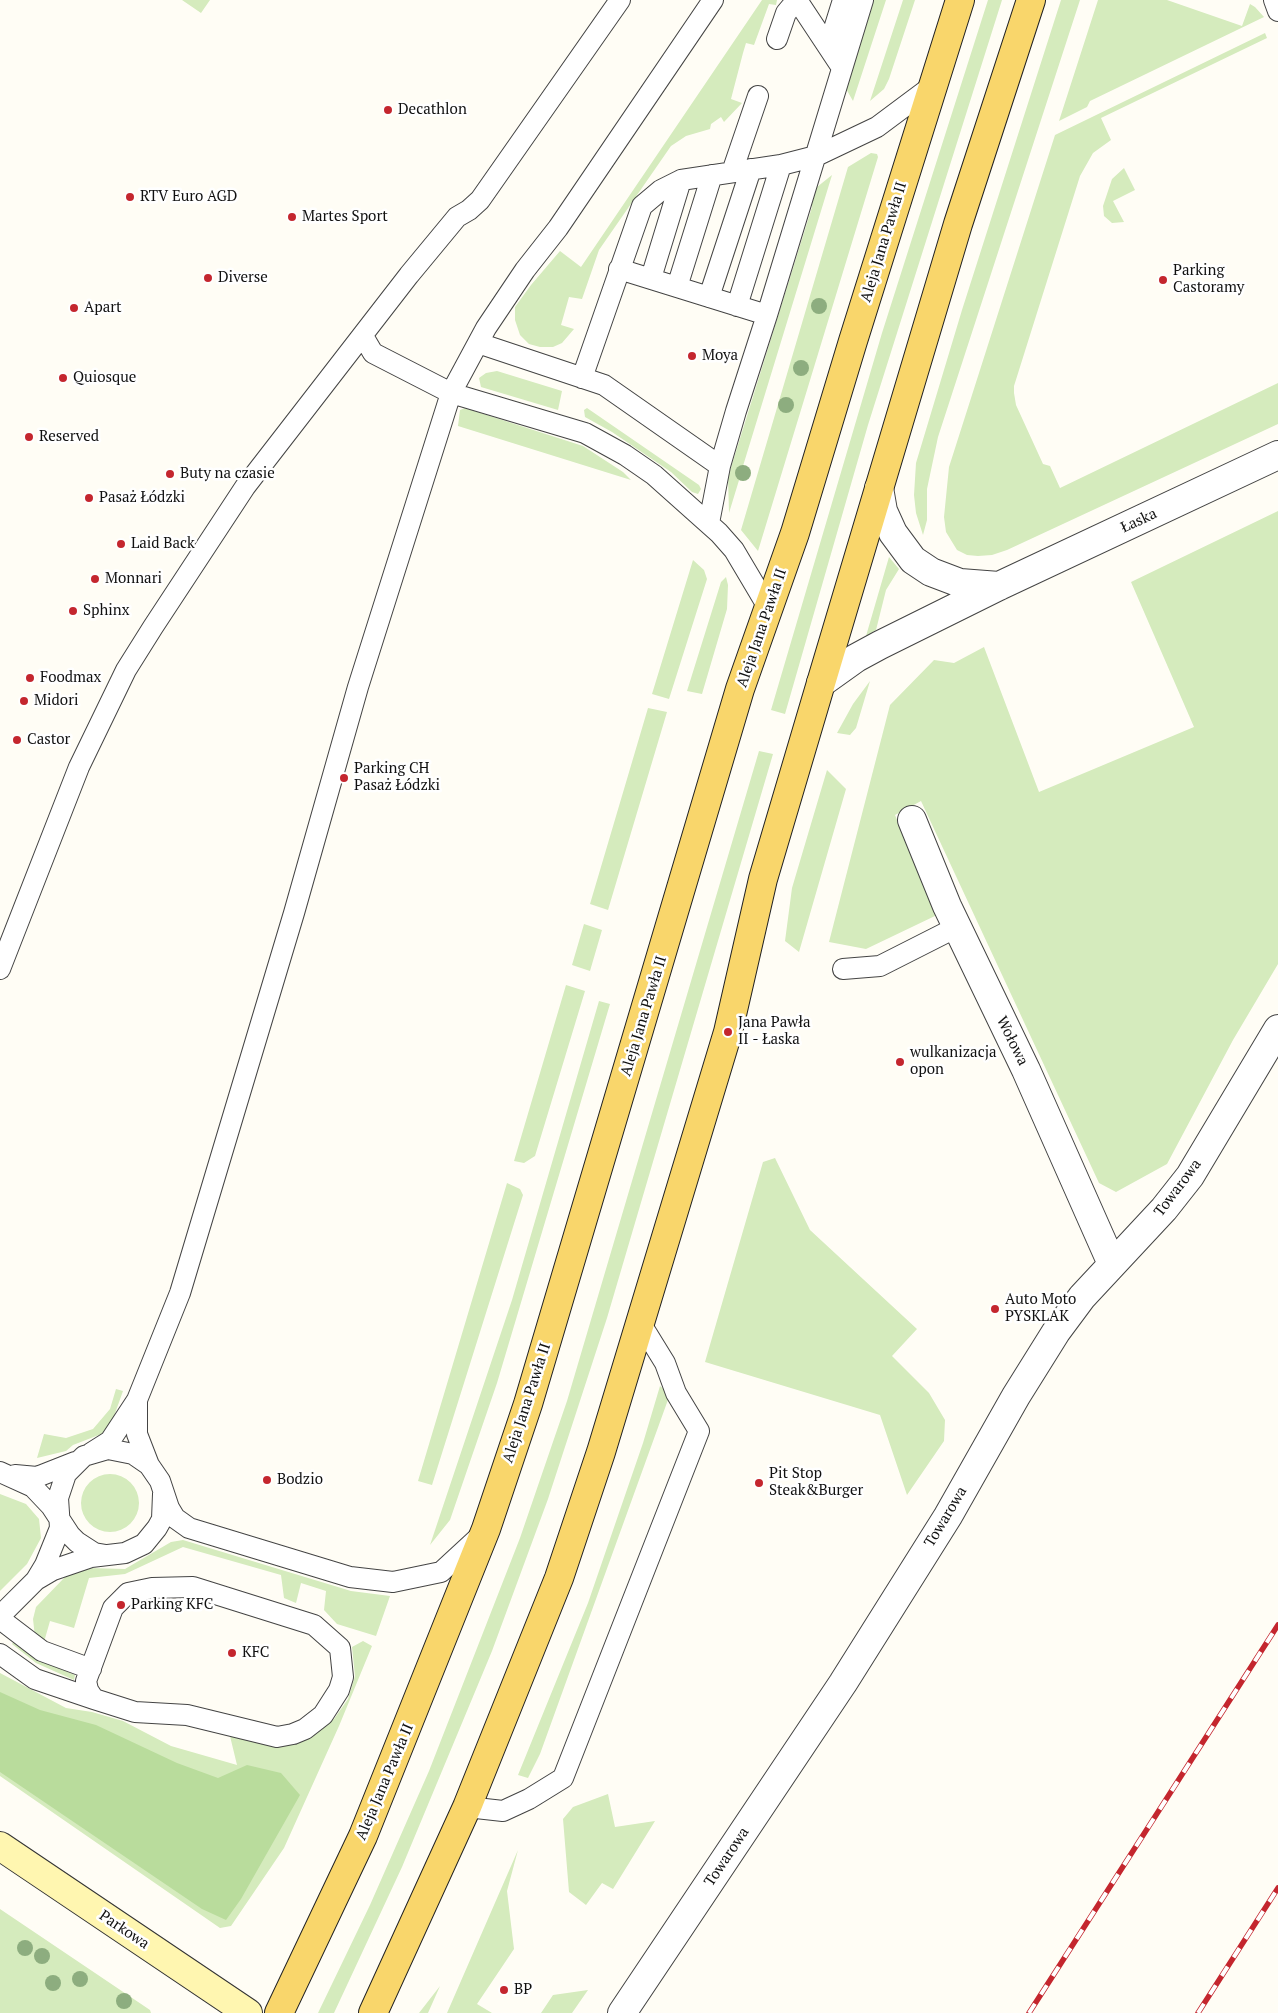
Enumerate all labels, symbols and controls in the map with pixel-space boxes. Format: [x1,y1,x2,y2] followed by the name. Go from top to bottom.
[398,101,467,119] place label: Decathlon
[382,104,394,116] marker: Decathlon
[857,180,911,304] street label: Aleja Jana Pawła II
[140,188,237,206] place label: RTV Euro AGD
[124,191,136,203] marker: RTV Euro AGD
[302,208,388,226] place label: Martes Sport
[286,211,298,223] marker: Martes Sport
[1173,262,1244,297] place label: Parking Castoramy
[218,269,268,287] place label: Diverse
[202,272,214,284] marker: Diverse
[1157,274,1169,286] marker: Parking Castoramy
[84,299,122,317] place label: Apart
[68,302,80,314] marker: Apart
[702,347,738,365] place label: Moya
[686,350,698,362] marker: Moya
[73,369,136,387] place label: Quiosque
[57,372,69,384] marker: Quiosque
[39,428,99,446] place label: Reserved
[23,431,35,443] marker: Reserved
[180,465,275,483] place label: Buty na czasie
[164,468,176,480] marker: Buty na czasie
[99,489,185,507] place label: Pasaż Łódzki
[83,492,95,504] marker: Pasaż Łódzki
[1118,505,1160,537] street label: Łaska
[131,535,195,553] place label: Laid Back
[115,538,127,550] marker: Laid Back
[733,566,791,690] street label: Aleja Jana Pawła II
[105,570,162,588] place label: Monnari
[89,573,101,585] marker: Monnari
[83,602,130,620] place label: Sphinx
[67,605,79,617] marker: Sphinx
[40,669,101,687] place label: Foodmax
[24,672,36,684] marker: Foodmax
[34,692,78,710] place label: Midori
[18,695,30,707] marker: Midori
[27,731,70,749] place label: Castor
[11,734,23,746] marker: Castor
[354,760,440,795] place label: Parking CH Pasaż Łódzki
[338,772,350,784] marker: Parking CH Pasaż Łódzki
[617,954,671,1078] street label: Aleja Jana Pawła II
[992,1013,1032,1069] street label: Wołowa
[738,1014,811,1049] place label: Jana Pawła II - Łaska
[722,1026,734,1038] marker: Jana Pawła II - Łaska
[910,1044,997,1079] place label: wulkanizacja opon
[894,1056,906,1068] marker: wulkanizacja opon
[1151,1156,1205,1220] street label: Towarowa
[1005,1291,1076,1326] place label: Auto Moto PYSKLAK
[989,1303,1001,1315] marker: Auto Moto PYSKLAK
[499,1341,555,1465] street label: Aleja Jana Pawła II
[769,1465,863,1500] place label: Pit Stop Steak&Burger
[277,1471,323,1489] place label: Bodzio
[261,1474,273,1486] marker: Bodzio
[753,1477,765,1489] marker: Pit Stop Steak&Burger
[921,1484,971,1550] street label: Towarowa
[131,1596,213,1614] place label: Parking KFC
[115,1599,127,1611] marker: Parking KFC
[242,1644,270,1662] place label: KFC
[226,1647,238,1659] marker: KFC
[352,1721,418,1843] street label: Aleja Jana Pawła II
[701,1824,753,1890] street label: Towarowa
[96,1907,152,1953] street label: Parkowa
[514,1981,532,1999] place label: BP
[498,1984,510,1996] marker: BP

